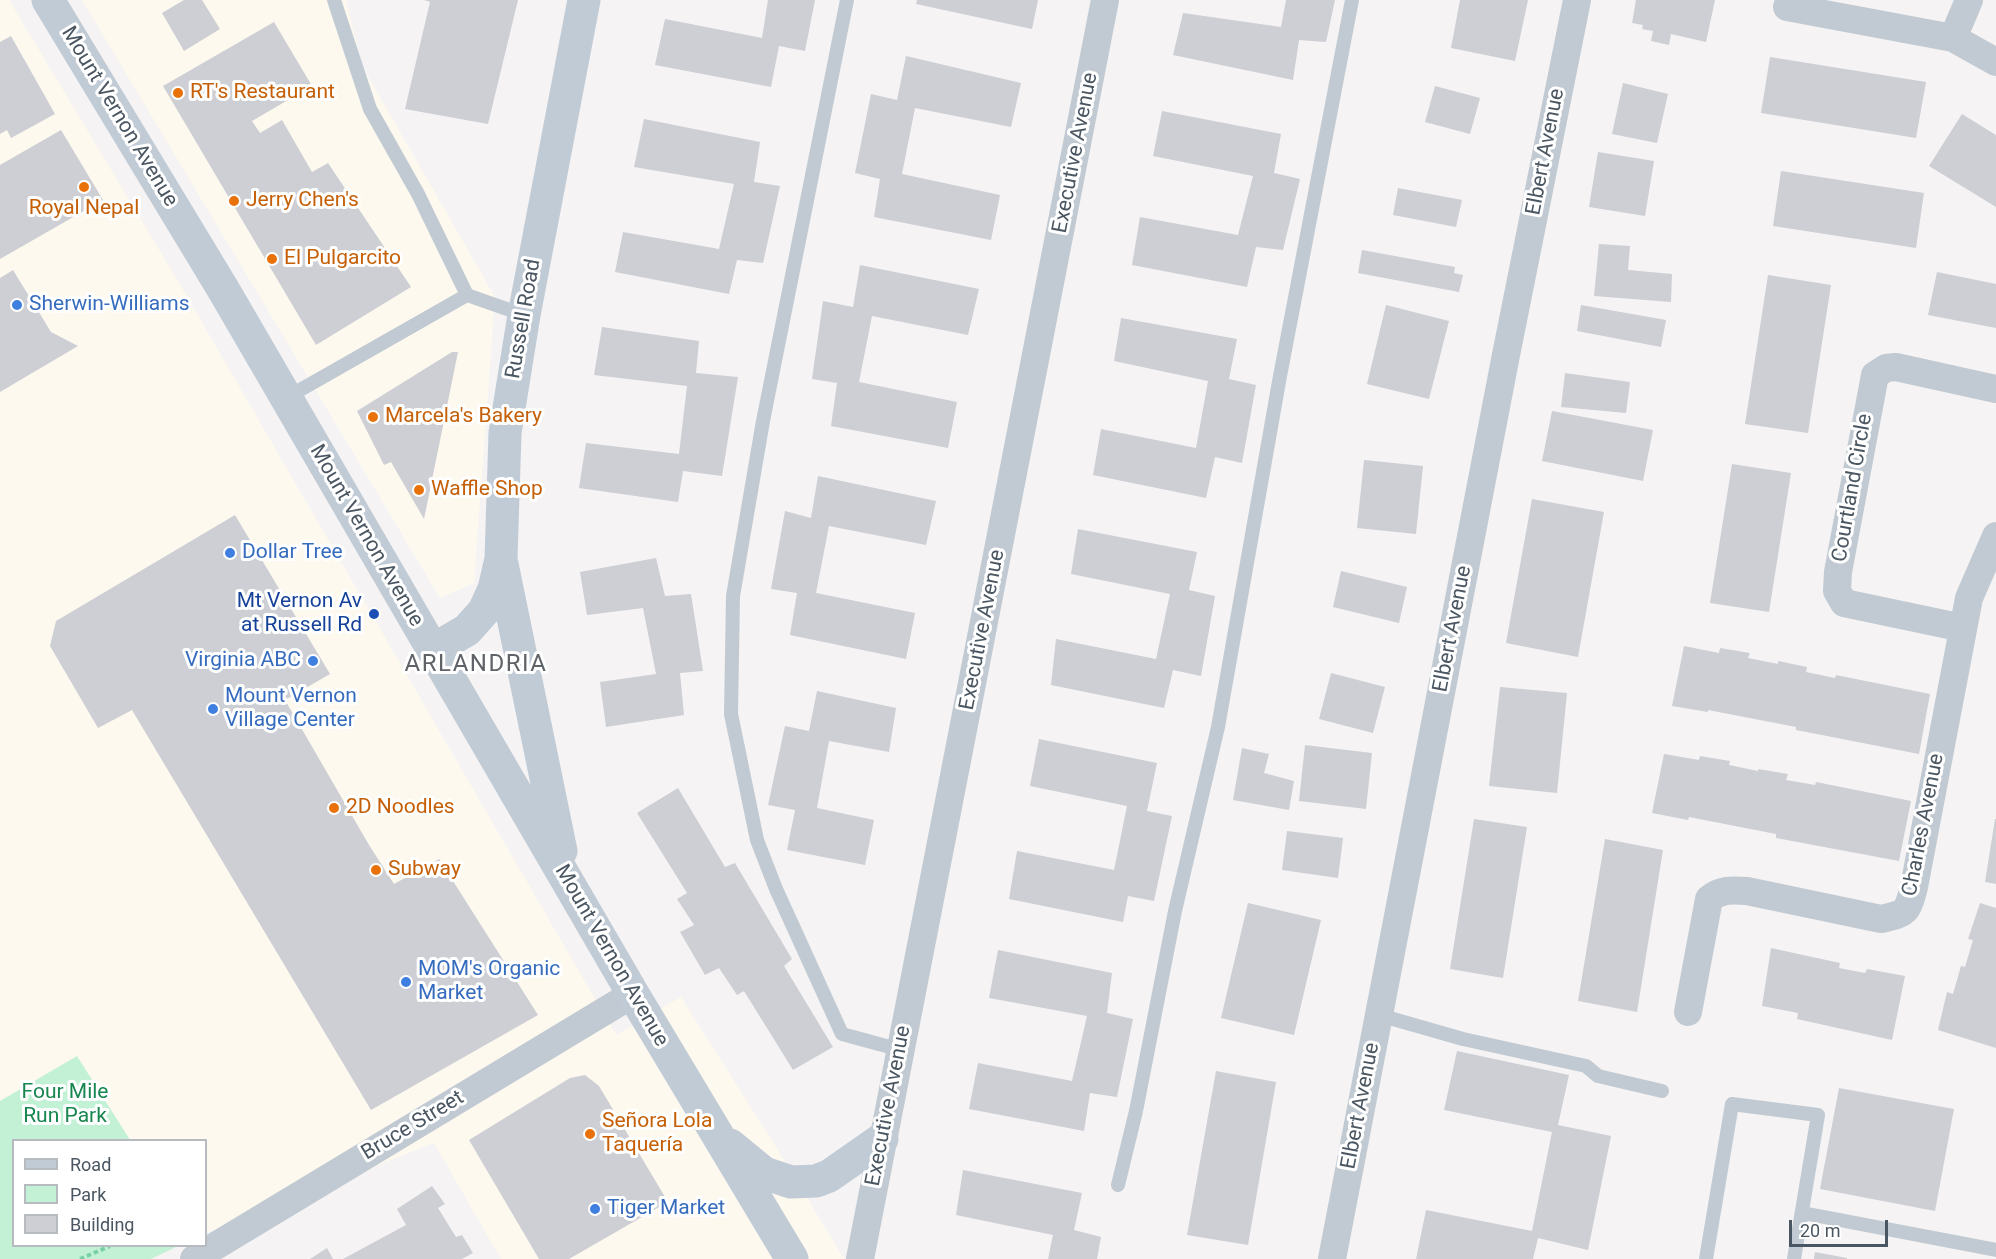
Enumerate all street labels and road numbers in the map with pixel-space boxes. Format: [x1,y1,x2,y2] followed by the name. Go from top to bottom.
[55,22,183,212] street label: Mount Vernon Avenue
[1048,71,1104,235] street label: Executive Avenue
[1521,87,1571,217] street label: Elbert Avenue
[501,257,547,381] street label: Russell Road
[1828,412,1878,564] street label: Courtland Circle
[304,441,428,631] street label: Mount Vernon Avenue
[955,548,1011,712] street label: Executive Avenue
[1428,564,1478,694] street label: Elbert Avenue
[1898,752,1950,898] street label: Charles Avenue
[549,861,673,1051] street label: Mount Vernon Avenue
[861,1024,917,1188] street label: Executive Avenue
[1336,1041,1386,1171] street label: Elbert Avenue
[357,1086,469,1166] street label: Bruce Street

